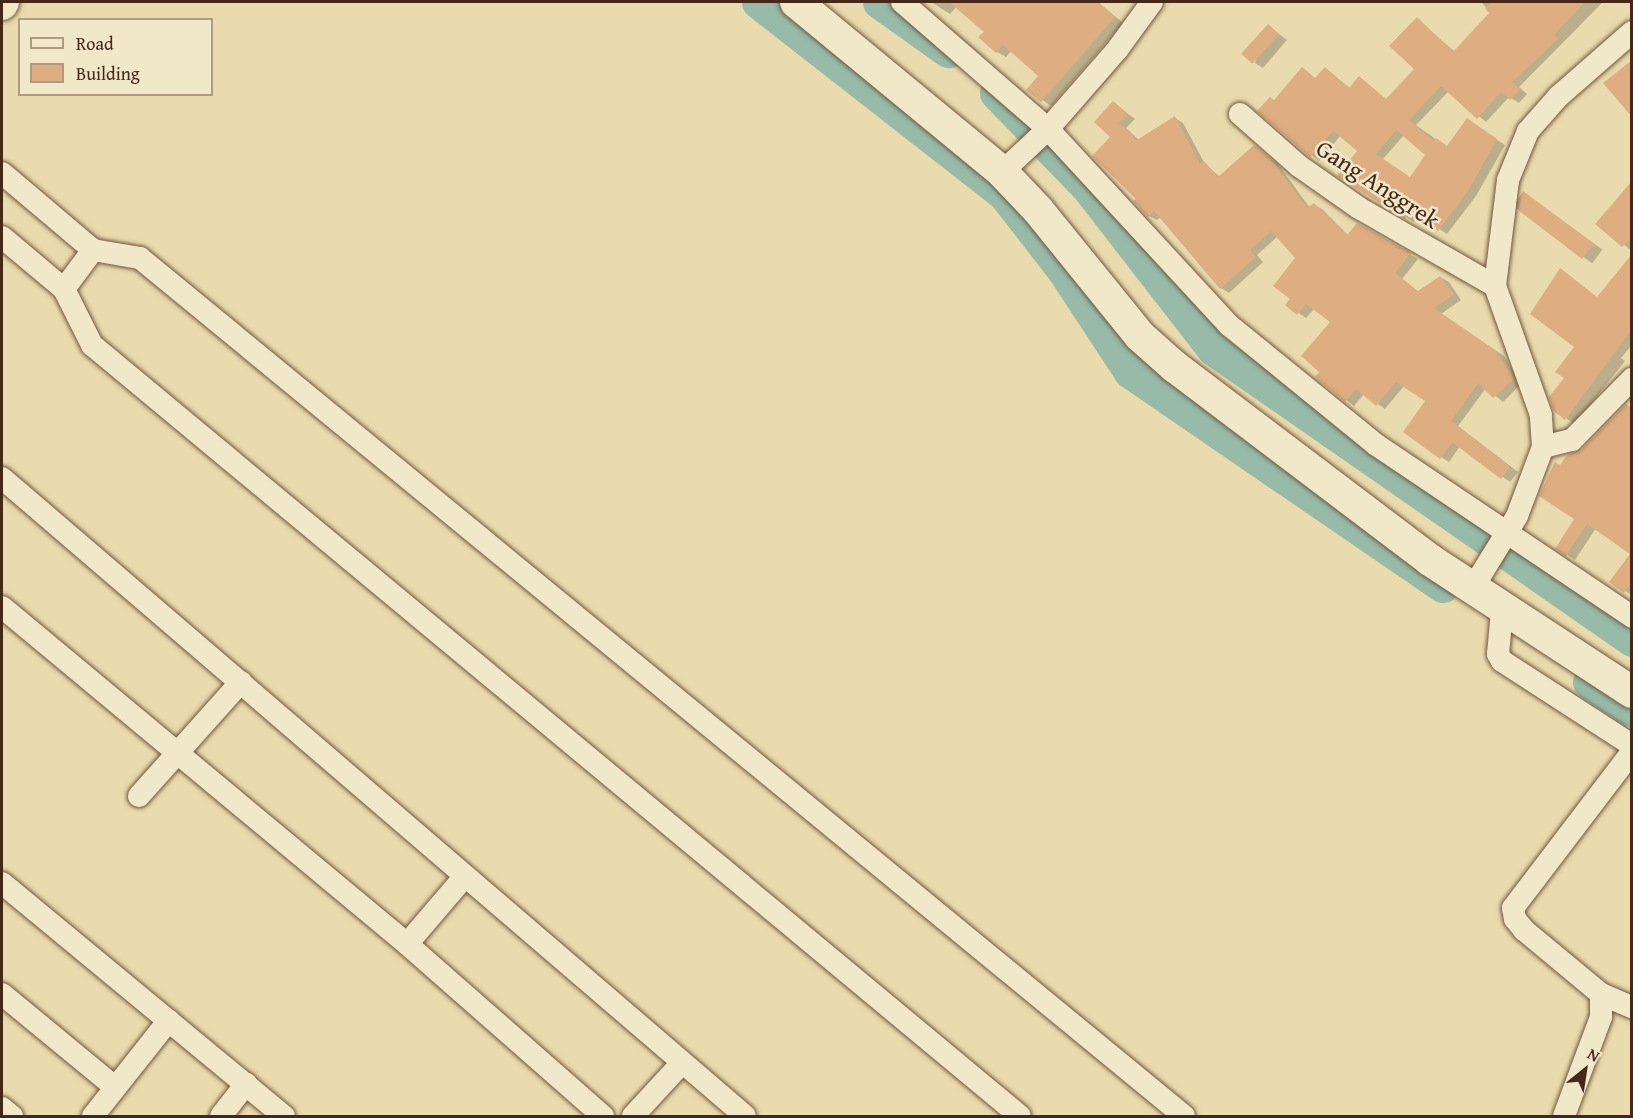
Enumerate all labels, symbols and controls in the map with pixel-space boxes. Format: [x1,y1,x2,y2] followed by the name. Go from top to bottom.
[18,18,213,96] legend
[76,30,114,57] text: Road
[76,60,140,87] text: Building
[1311,134,1445,234] street label: Gang Anggrek
[1555,1040,1615,1100] north arrow
[1583,1041,1605,1067] text: N

